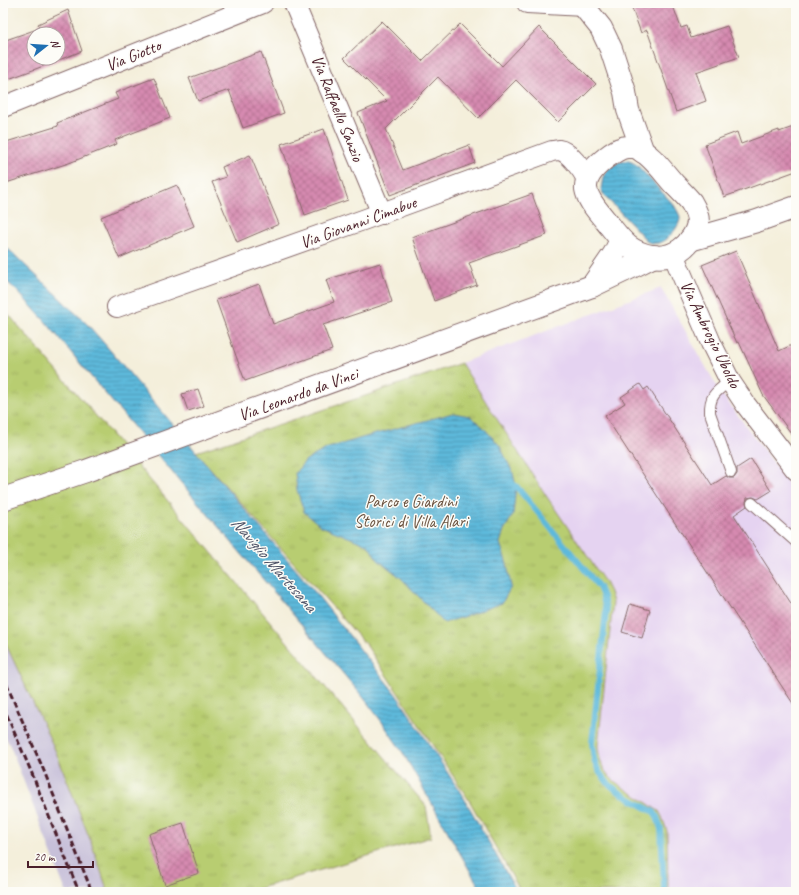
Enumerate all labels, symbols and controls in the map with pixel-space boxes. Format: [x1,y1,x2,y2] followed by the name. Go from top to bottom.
[26,26,66,66] north arrow
[103,34,166,76] street label: Via Giotto
[48,38,64,50] text: N
[307,52,369,165] street label: Via Raffaello Sanzio
[297,191,420,253] street label: Via Giovanni Cimabue
[676,277,746,392] street label: Via Ambrogio Uboldo
[236,362,363,426] street label: Via Leonardo da Vinci
[354,491,470,532] park label: Parco e Giardini Storici di Villa Alari
[227,512,322,617] water label: Naviglio Martesana
[28,843,93,869] scale bar
[34,849,56,865] text: 20 m

